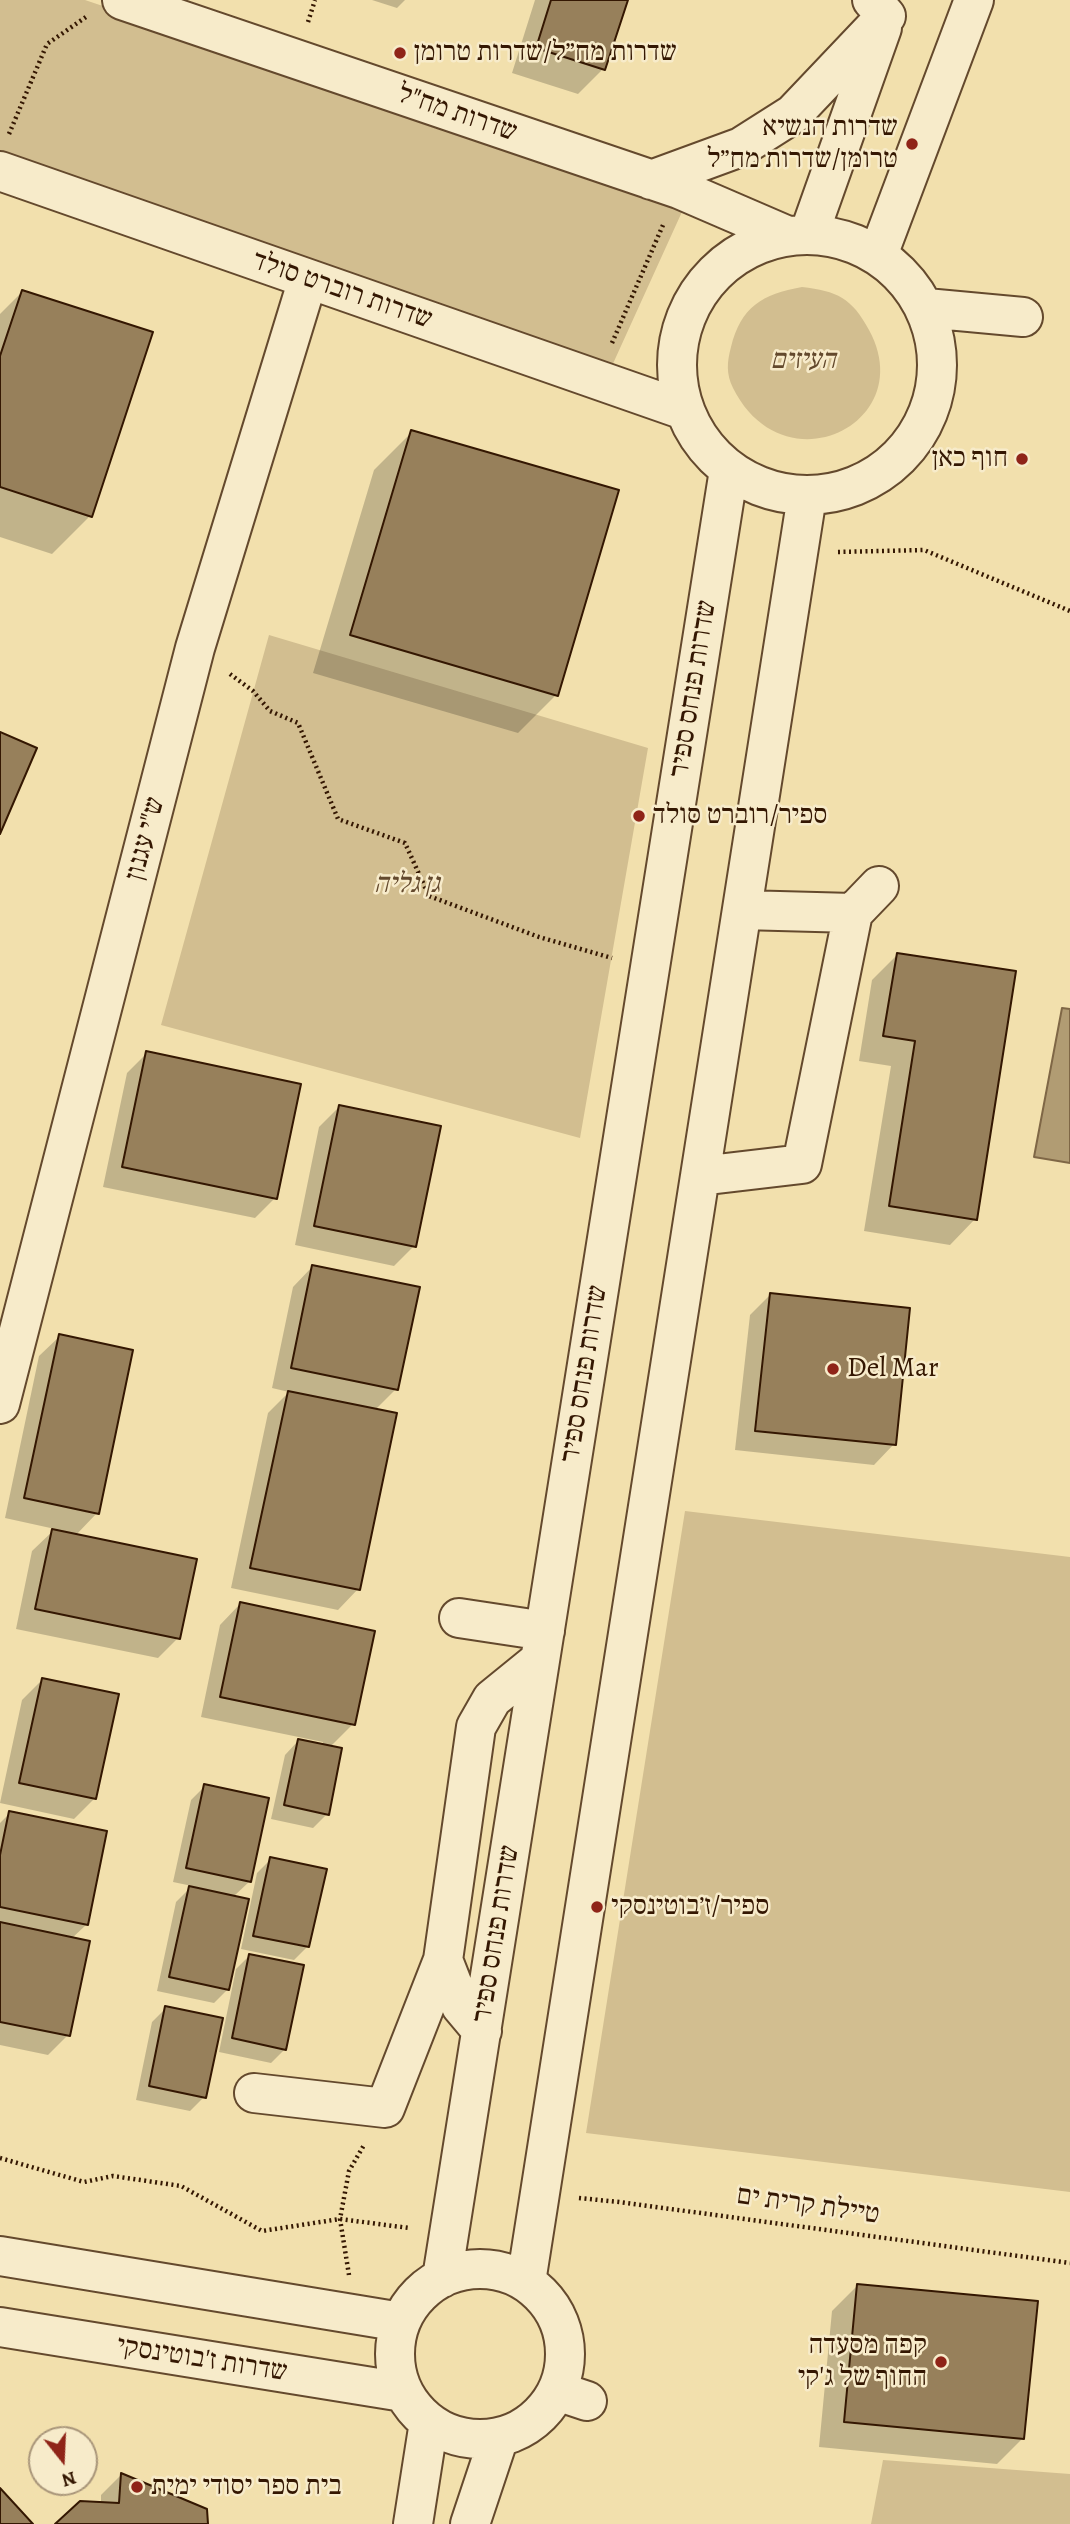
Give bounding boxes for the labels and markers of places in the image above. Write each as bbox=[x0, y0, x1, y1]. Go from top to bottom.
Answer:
place label: שדרות מח״ל/שדרות טרומן bbox=[414, 36, 677, 70]
marker: שדרות מח״ל/שדרות טרומן bbox=[392, 45, 408, 61]
place label: שדרות הנשיא טרומן/שדרות מח״ל bbox=[707, 111, 898, 177]
marker: שדרות הנשיא טרומן/שדרות מח״ל bbox=[904, 136, 920, 152]
place label: חוף כאן bbox=[932, 442, 1008, 476]
marker: חוף כאן bbox=[1014, 451, 1030, 467]
place label: ספיר/רוברט סולד bbox=[653, 799, 827, 833]
marker: ספיר/רוברט סולד bbox=[631, 808, 647, 824]
place label: Del Mar bbox=[847, 1352, 939, 1386]
marker: Del Mar bbox=[825, 1361, 841, 1377]
place label: ספיר/ז׳בוטינסקי bbox=[611, 1890, 769, 1924]
marker: ספיר/ז׳בוטינסקי bbox=[589, 1899, 605, 1915]
place label: קפה מסעדה החוף של ג'קי bbox=[798, 2329, 927, 2395]
marker: קפה מסעדה החוף של ג'קי bbox=[933, 2354, 949, 2370]
place label: בית ספר יסודי ימית bbox=[151, 2470, 342, 2504]
marker: בית ספר יסודי ימית bbox=[129, 2479, 145, 2495]

